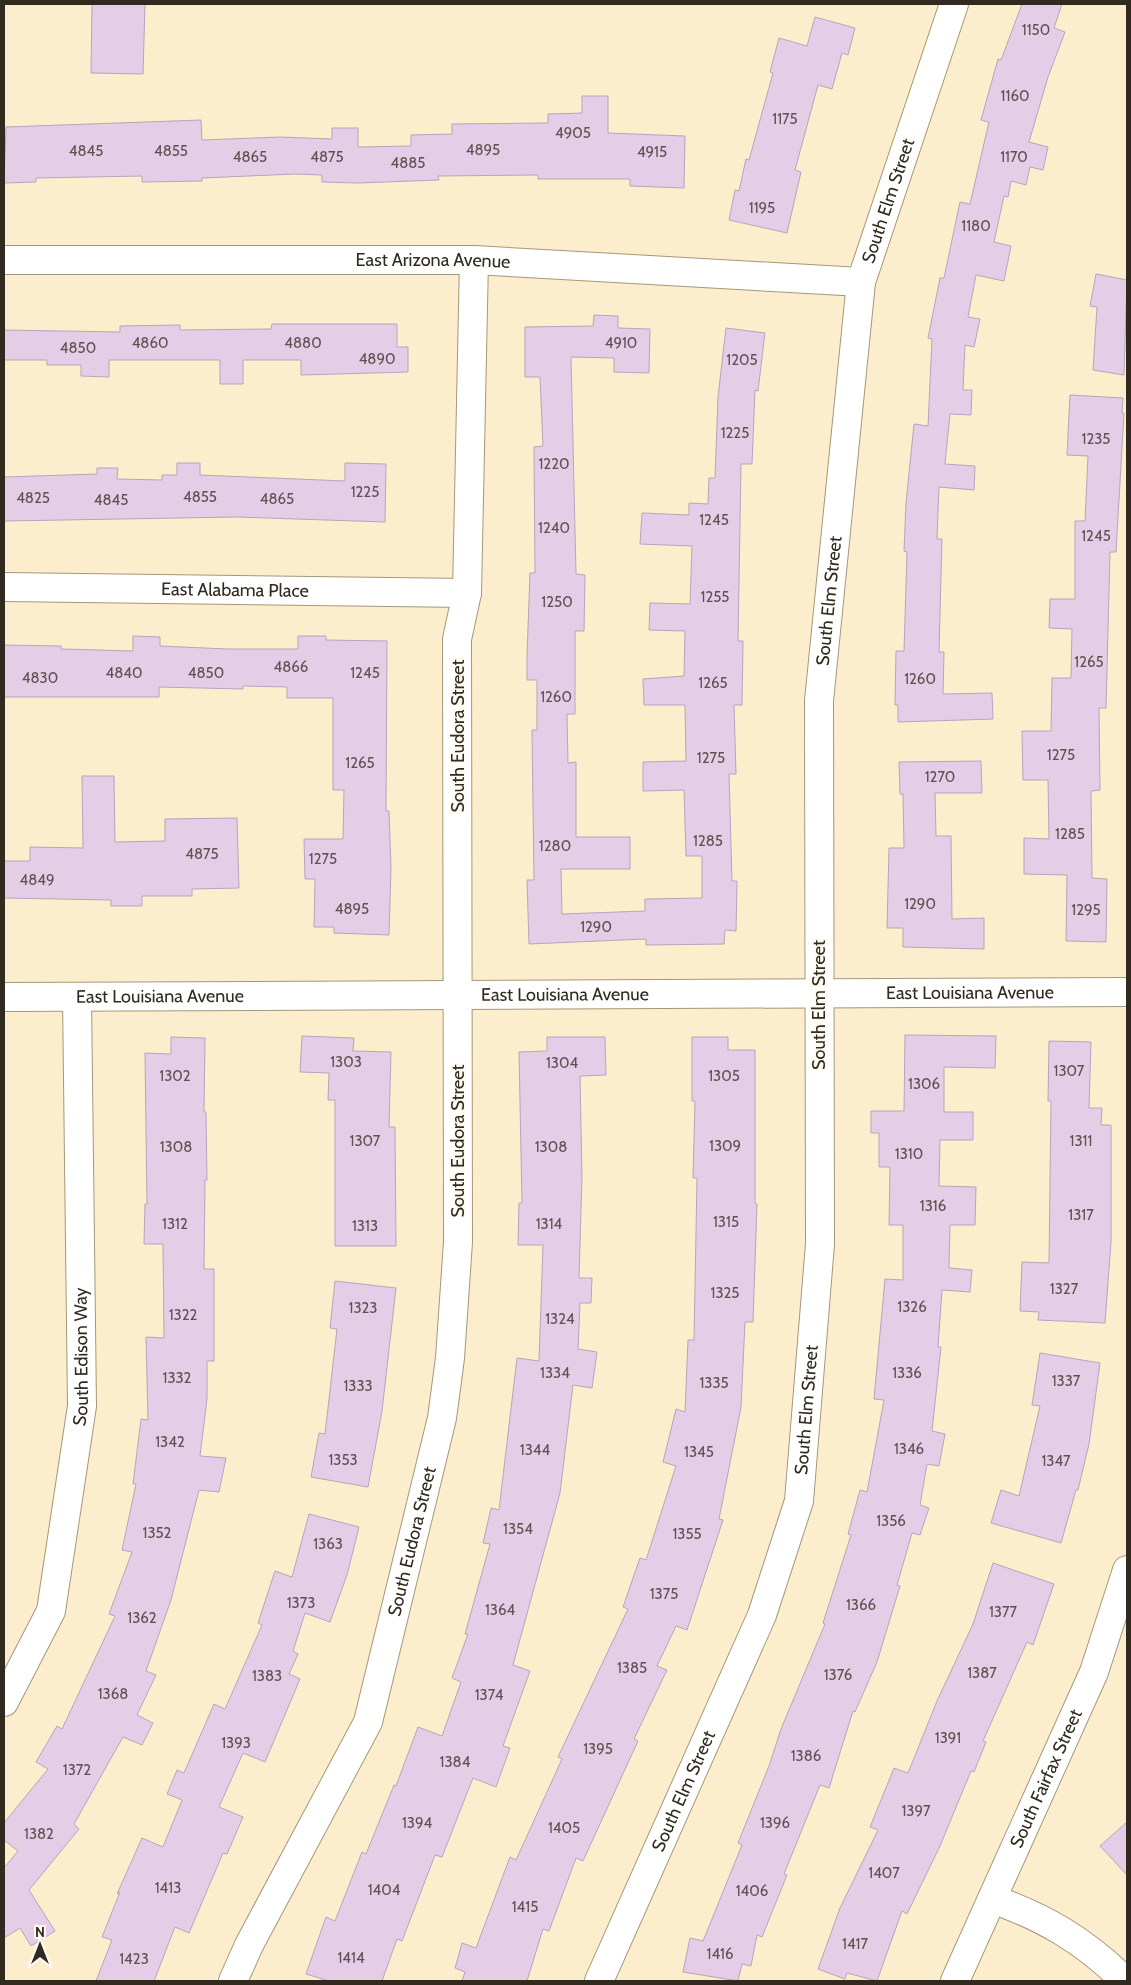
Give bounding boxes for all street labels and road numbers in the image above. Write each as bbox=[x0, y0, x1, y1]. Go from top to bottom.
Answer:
street label: South Elm Street bbox=[857, 136, 919, 266]
street label: East Arizona Avenue bbox=[356, 249, 511, 273]
street label: South Elm Street bbox=[812, 535, 846, 667]
street label: East Alabama Place bbox=[161, 578, 309, 602]
street label: South Eudora Street bbox=[447, 659, 469, 813]
street label: South Elm Street bbox=[808, 940, 830, 1070]
street label: East Louisiana Avenue bbox=[886, 981, 1054, 1004]
street label: East Louisiana Avenue bbox=[481, 983, 649, 1006]
street label: East Louisiana Avenue bbox=[76, 985, 244, 1008]
street label: South Eudora Street bbox=[447, 1064, 469, 1218]
street label: South Edison Way bbox=[68, 1287, 93, 1427]
street label: South Elm Street bbox=[790, 1344, 823, 1476]
street label: South Eudora Street bbox=[383, 1464, 441, 1619]
street label: South Fairfax Street bbox=[1005, 1706, 1087, 1851]
street label: South Elm Street bbox=[647, 1727, 720, 1855]

